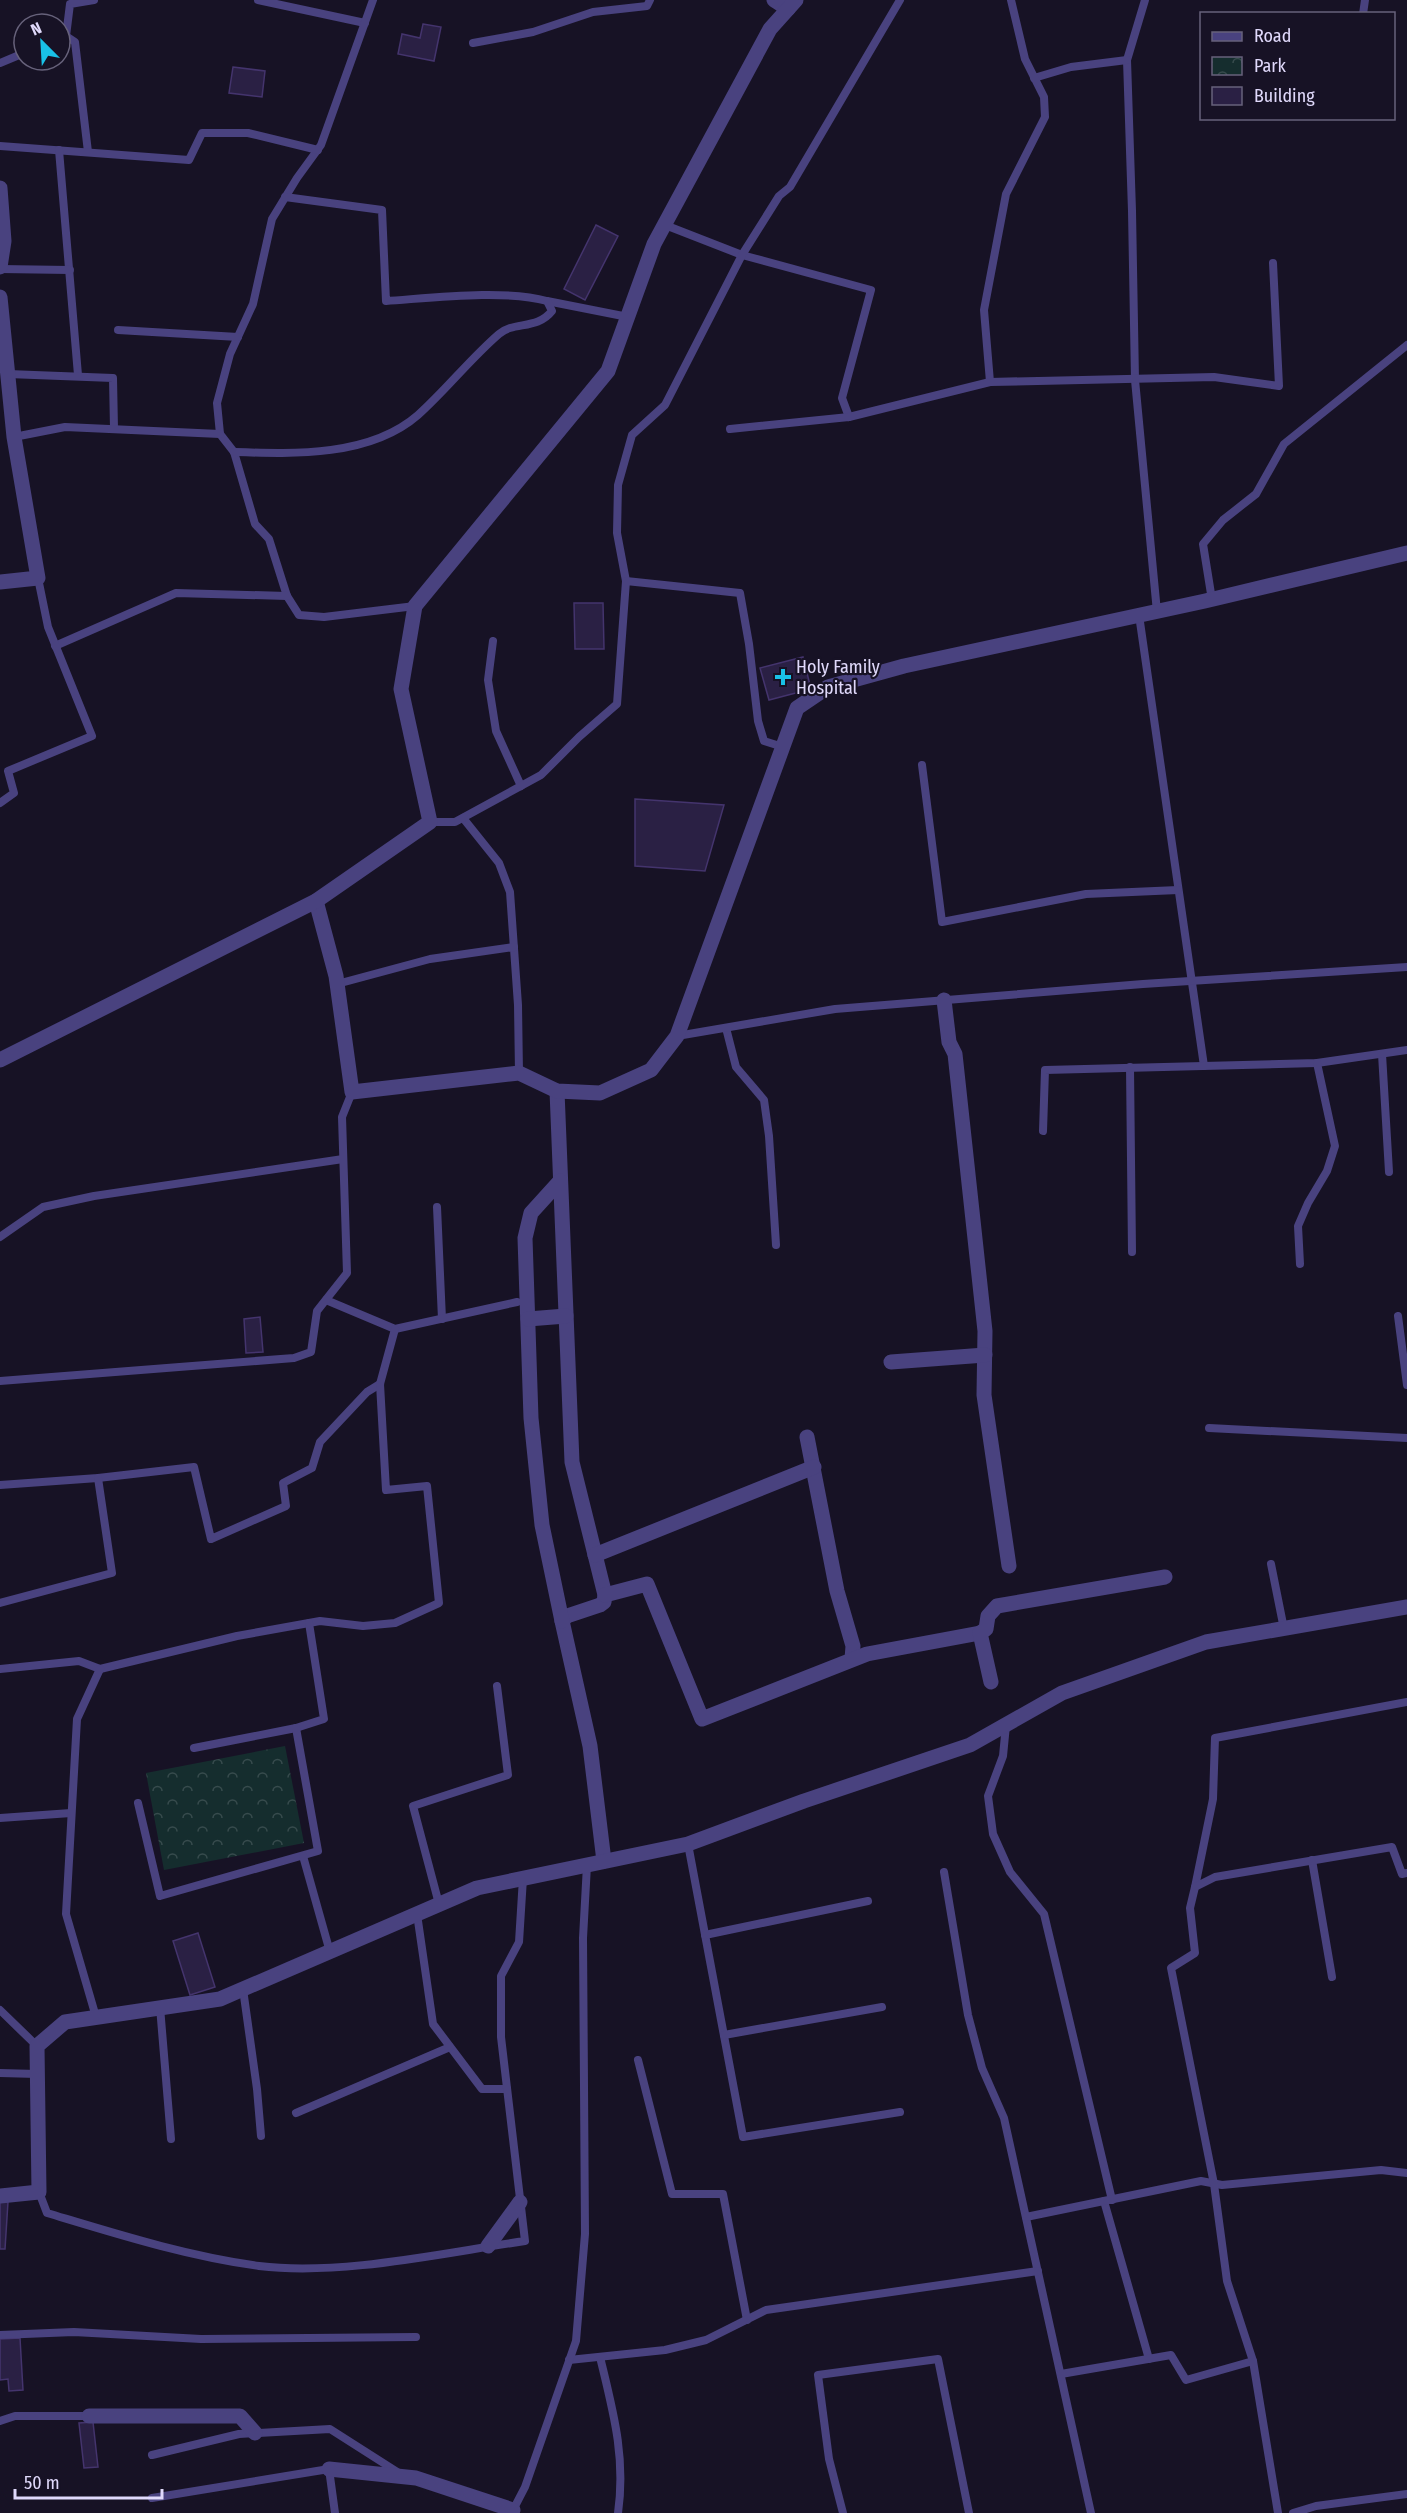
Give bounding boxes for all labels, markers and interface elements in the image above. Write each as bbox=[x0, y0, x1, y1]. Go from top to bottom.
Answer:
north arrow bbox=[12, 12, 72, 72]
legend bbox=[1200, 12, 1395, 120]
text: N bbox=[28, 18, 44, 39]
text: Road bbox=[1254, 25, 1291, 47]
text: Park bbox=[1254, 55, 1287, 77]
text: Building bbox=[1254, 85, 1315, 107]
place label: Holy Family Hospital bbox=[796, 656, 880, 699]
marker: Holy Family Hospital bbox=[774, 668, 792, 686]
scale bar bbox=[15, 2462, 162, 2500]
text: 50 m bbox=[24, 2472, 60, 2494]

